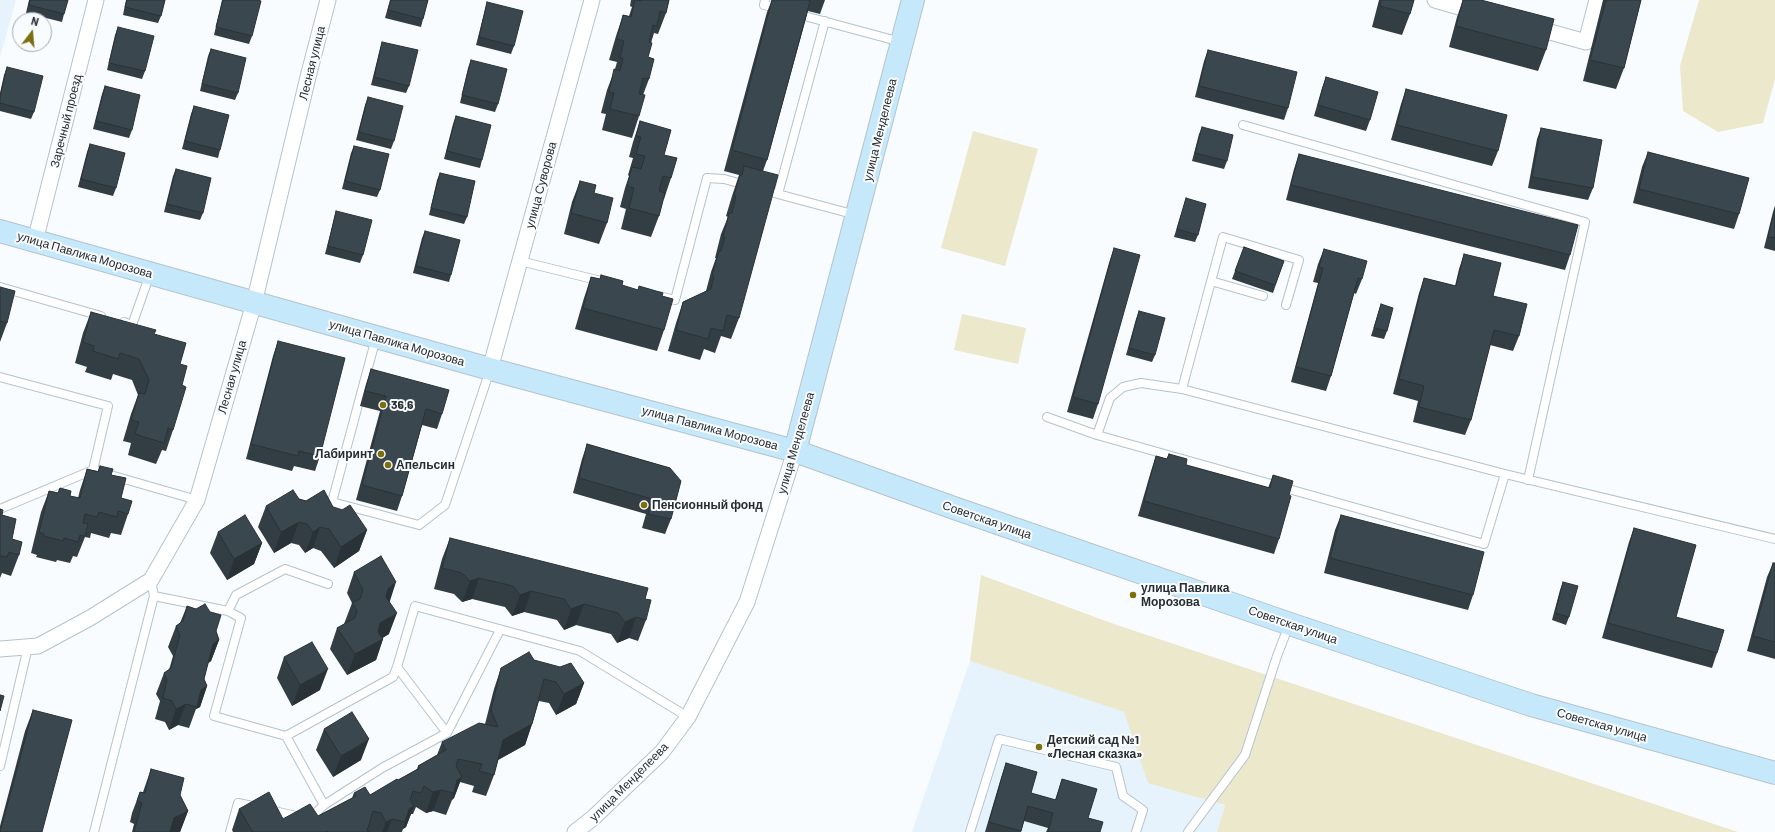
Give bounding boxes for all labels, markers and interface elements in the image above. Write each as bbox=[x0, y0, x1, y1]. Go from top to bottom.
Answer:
north arrow bbox=[12, 12, 52, 52]
text: N bbox=[30, 14, 40, 28]
street label: Лесная улица bbox=[296, 25, 328, 101]
street label: Заречный проезд bbox=[47, 73, 85, 169]
street label: улица Менделеева bbox=[860, 77, 900, 183]
street label: улица Суворова bbox=[522, 140, 560, 230]
street label: улица Павлика Морозова bbox=[16, 229, 154, 281]
street label: улица Павлика Морозова bbox=[328, 317, 466, 369]
street label: Лесная улица bbox=[215, 339, 249, 415]
street label: улица Менделеева bbox=[775, 390, 817, 496]
place label: 36,6 bbox=[391, 398, 414, 412]
marker: 36,6 bbox=[378, 400, 388, 410]
street label: улица Павлика Морозова bbox=[640, 403, 780, 453]
place label: Лабиринт bbox=[315, 447, 373, 461]
marker: Лабиринт bbox=[376, 449, 386, 459]
place label: Апельсин bbox=[396, 458, 455, 472]
marker: Апельсин bbox=[383, 460, 393, 470]
place label: Пенсионный фонд bbox=[652, 498, 763, 512]
street label: Советская улица bbox=[941, 498, 1033, 542]
marker: Пенсионный фонд bbox=[639, 500, 649, 510]
place label: улица Павлика Морозова bbox=[1141, 581, 1229, 609]
marker: улица Павлика Морозова bbox=[1128, 590, 1138, 600]
street label: Советская улица bbox=[1247, 603, 1339, 647]
street label: Советская улица bbox=[1555, 705, 1649, 745]
place label: Детский сад №1 «Лесная сказка» bbox=[1047, 733, 1142, 761]
street label: улица Менделеева bbox=[587, 740, 671, 824]
marker: Детский сад №1 «Лесная сказка» bbox=[1034, 742, 1044, 752]

